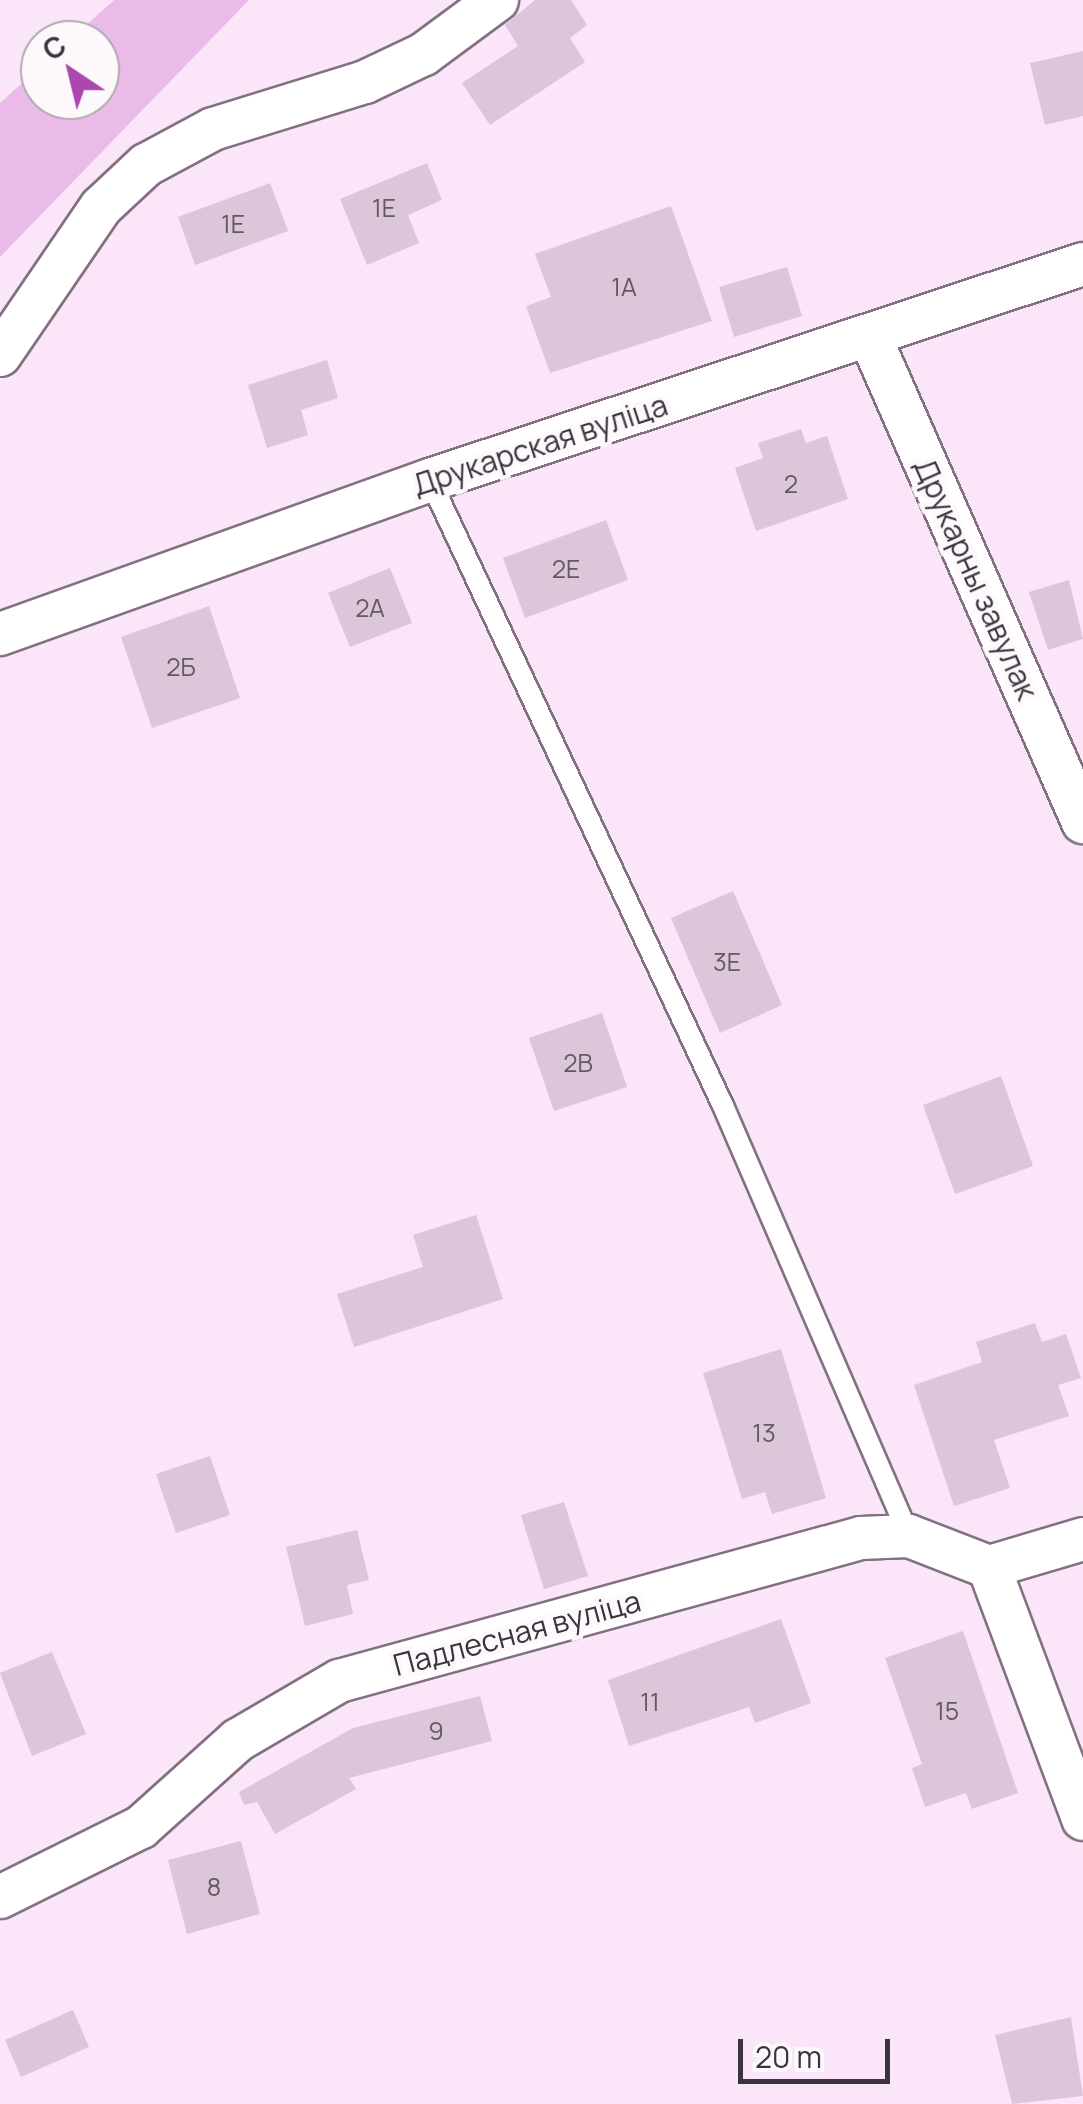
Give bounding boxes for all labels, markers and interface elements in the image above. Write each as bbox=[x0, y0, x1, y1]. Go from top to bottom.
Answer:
north arrow bbox=[20, 20, 120, 120]
text: С bbox=[35, 26, 73, 69]
house number: 1Е bbox=[372, 193, 396, 223]
house number: 1Е bbox=[221, 209, 245, 239]
house number: 1А bbox=[611, 272, 637, 302]
street label: Друкарская вуліца bbox=[408, 387, 672, 503]
street label: Друкарны завулак bbox=[907, 453, 1045, 705]
house number: 2 bbox=[784, 469, 798, 499]
house number: 2Е bbox=[552, 554, 580, 584]
house number: 2А bbox=[355, 593, 385, 623]
house number: 2Б bbox=[166, 652, 196, 682]
house number: 3Е bbox=[713, 947, 741, 977]
house number: 2В bbox=[563, 1048, 593, 1078]
house number: 13 bbox=[752, 1418, 776, 1448]
street label: Падлесная вуліца bbox=[389, 1583, 645, 1683]
house number: 11 bbox=[640, 1687, 660, 1717]
house number: 15 bbox=[935, 1696, 959, 1726]
house number: 9 bbox=[428, 1716, 444, 1746]
house number: 8 bbox=[207, 1872, 221, 1902]
scale bar bbox=[743, 2019, 896, 2081]
text: 20 m bbox=[755, 2036, 822, 2077]

